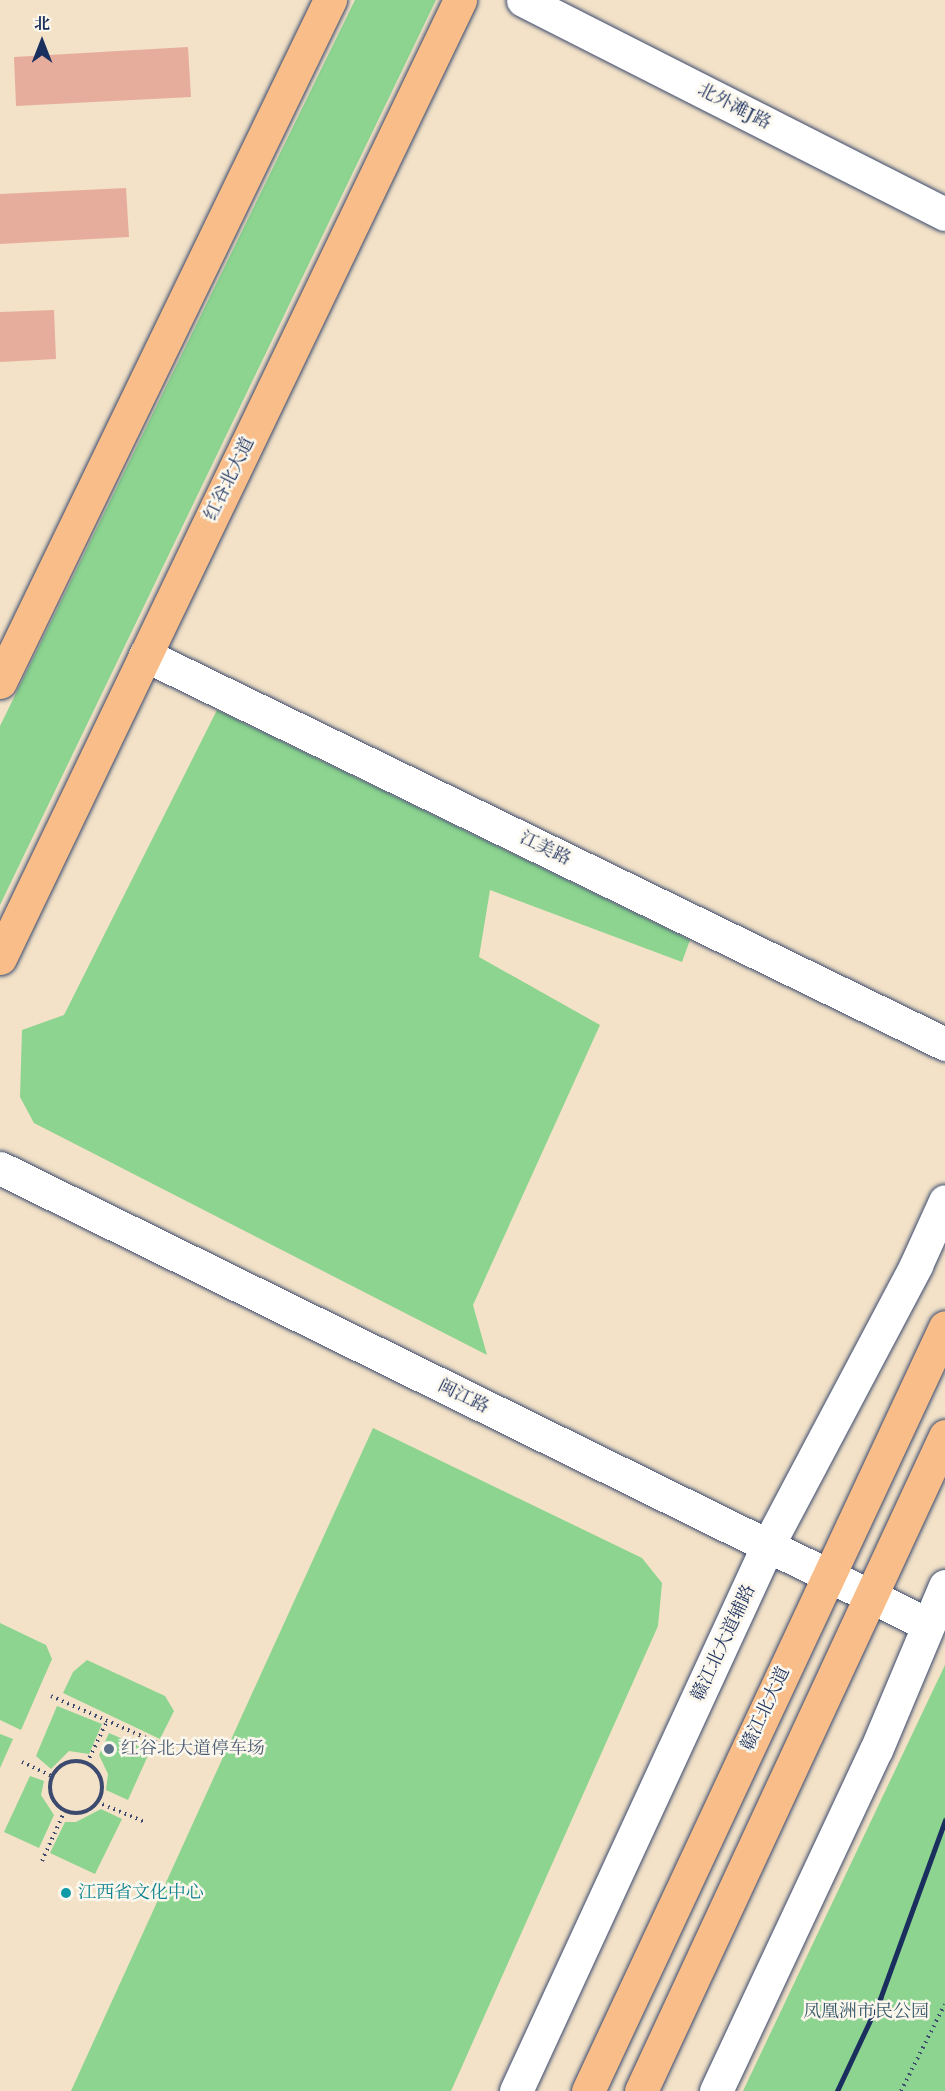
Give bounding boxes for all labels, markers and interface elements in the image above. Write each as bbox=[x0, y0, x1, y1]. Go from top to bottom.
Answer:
north arrow bbox=[12, 12, 72, 72]
text: 北 bbox=[34, 14, 50, 34]
street label: 北外滩J路 bbox=[694, 79, 774, 135]
street label: 红谷北大道 bbox=[201, 434, 259, 524]
street label: 江美路 bbox=[516, 827, 574, 871]
street label: 闽江路 bbox=[434, 1375, 492, 1419]
street label: 赣江北大道辅路 bbox=[688, 1581, 760, 1705]
street label: 赣江北大道 bbox=[737, 1664, 795, 1754]
place label: 红谷北大道停车场 bbox=[121, 1738, 265, 1760]
marker: 红谷北大道停车场 bbox=[102, 1742, 116, 1756]
place label: 江西省文化中心 bbox=[78, 1882, 204, 1904]
marker: 江西省文化中心 bbox=[59, 1886, 73, 1900]
park label: 凤凰洲市民公园 bbox=[803, 2001, 929, 2023]

